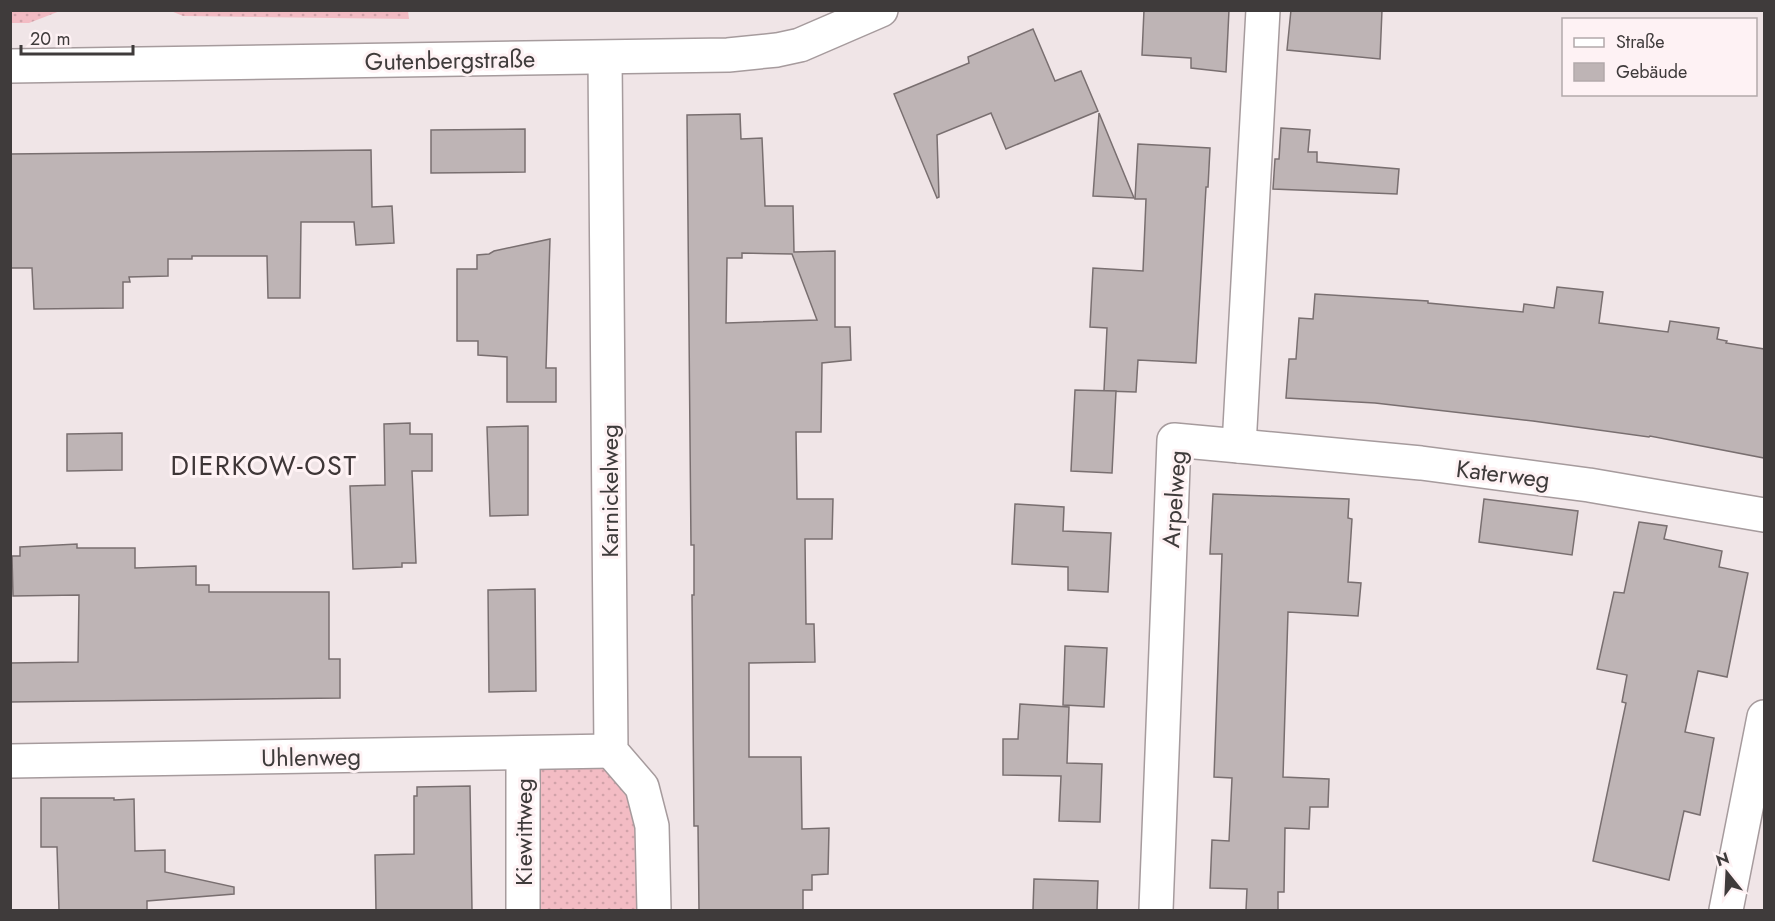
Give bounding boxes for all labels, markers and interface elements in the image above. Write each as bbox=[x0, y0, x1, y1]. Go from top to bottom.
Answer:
scale bar bbox=[21, 18, 134, 56]
legend bbox=[1562, 18, 1757, 96]
text: 20 m bbox=[30, 26, 70, 52]
text: Straße bbox=[1616, 29, 1664, 55]
street label: Gutenbergstraße bbox=[364, 41, 536, 79]
text: Gebäude bbox=[1616, 59, 1687, 85]
street label: Karnickelweg bbox=[592, 424, 627, 558]
district label: DIERKOW-OST bbox=[171, 446, 357, 485]
street label: Arpelweg bbox=[1153, 449, 1195, 549]
street label: Katerweg bbox=[1454, 451, 1552, 497]
street label: Uhlenweg bbox=[261, 739, 361, 775]
street label: Kiewittweg bbox=[506, 778, 541, 886]
north arrow bbox=[1697, 843, 1757, 903]
text: N bbox=[1713, 846, 1732, 872]

